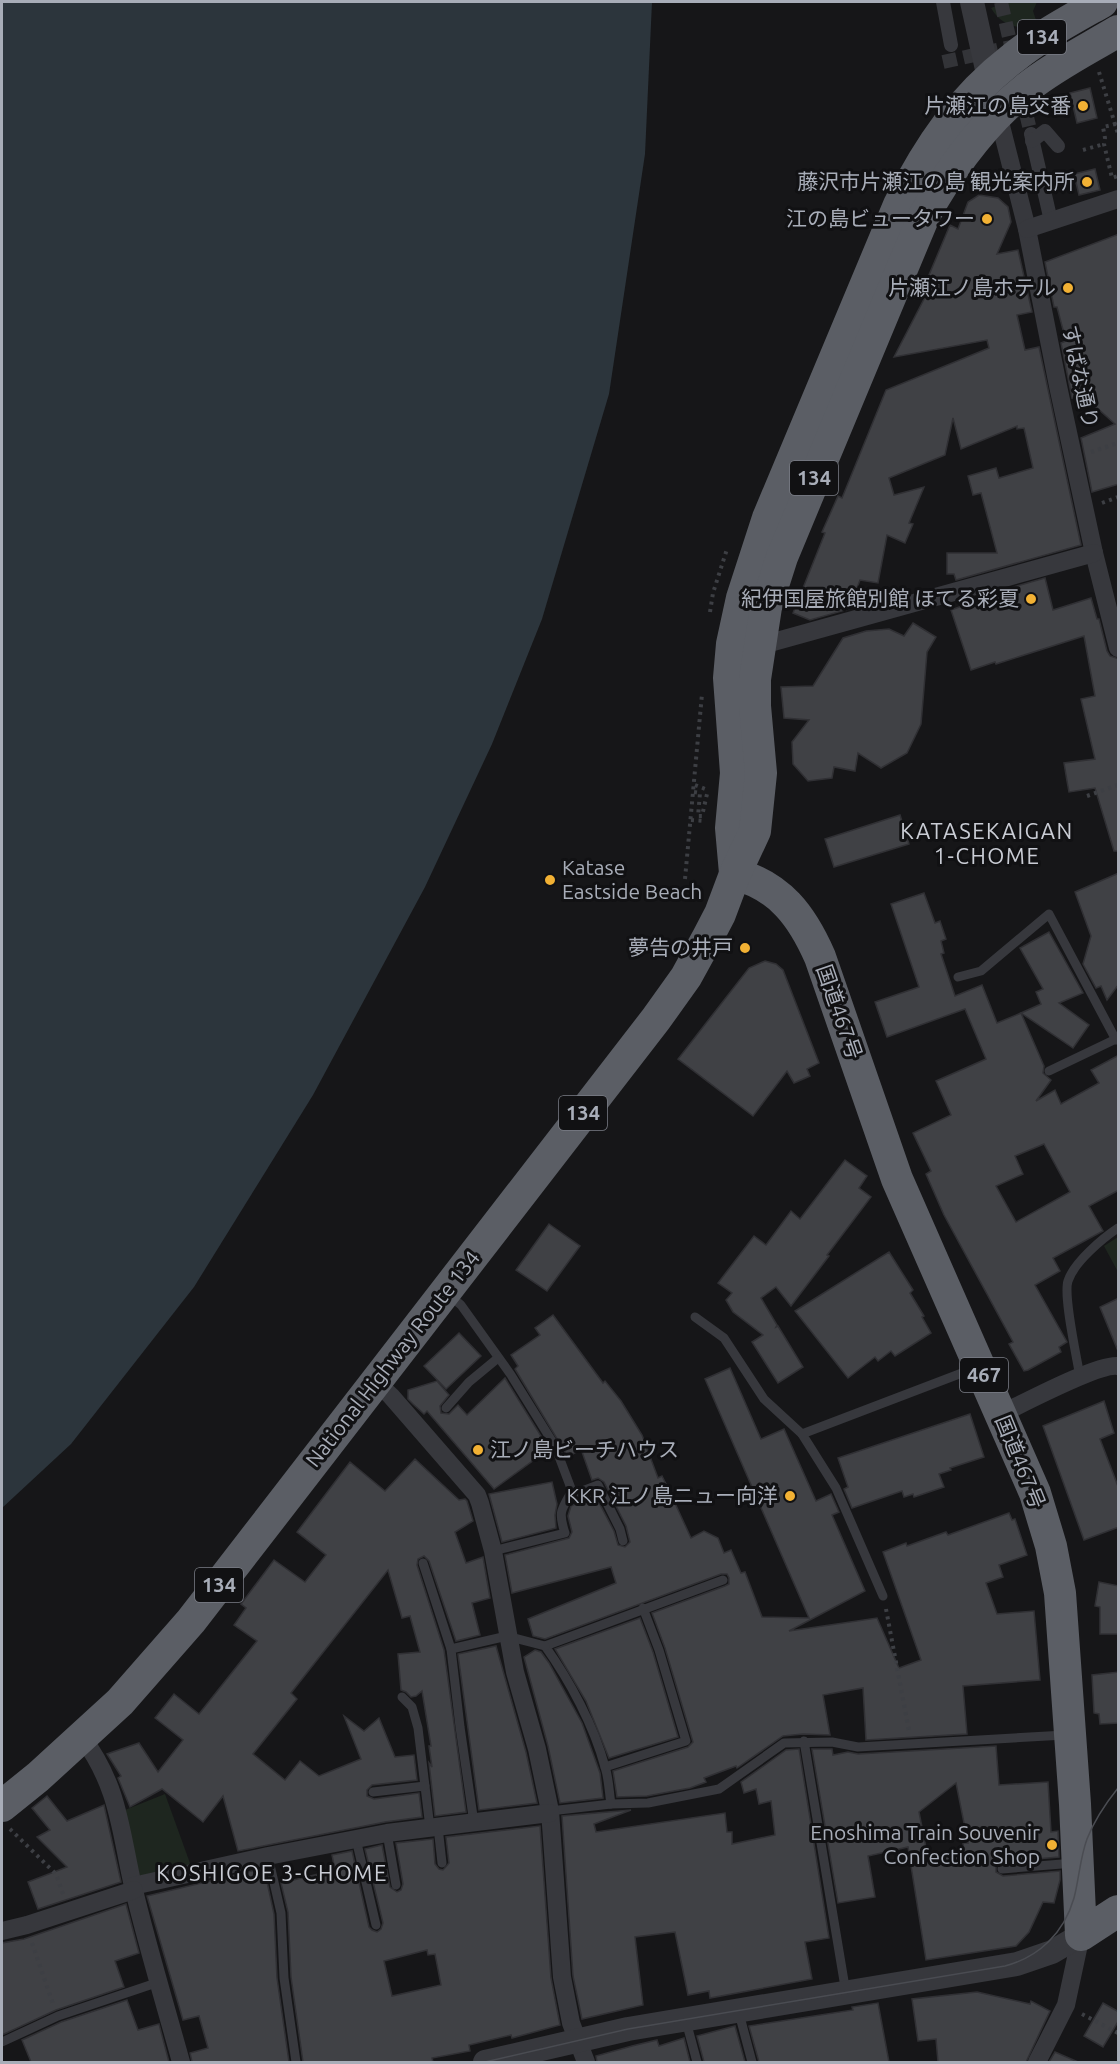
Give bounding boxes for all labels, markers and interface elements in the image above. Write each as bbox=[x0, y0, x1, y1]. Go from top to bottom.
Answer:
road number: 134 bbox=[1018, 20, 1066, 54]
place label: 片瀬江の島交番 bbox=[924, 93, 1071, 117]
marker: 片瀬江の島交番 bbox=[1076, 99, 1090, 113]
place label: 藤沢市片瀬江の島 観光案内所 bbox=[797, 169, 1075, 193]
marker: 藤沢市片瀬江の島 観光案内所 bbox=[1080, 175, 1094, 189]
place label: 江の島ビュータワー bbox=[786, 206, 975, 230]
marker: 江の島ビュータワー bbox=[980, 212, 994, 226]
place label: 片瀬江ノ島ホテル bbox=[888, 275, 1056, 299]
marker: 片瀬江ノ島ホテル bbox=[1061, 281, 1075, 295]
street label: すばな通り bbox=[1058, 323, 1104, 431]
road number: 134 bbox=[790, 461, 838, 495]
place label: 紀伊国屋旅館別館 ほてる彩夏 bbox=[741, 586, 1019, 610]
marker: 紀伊国屋旅館別館 ほてる彩夏 bbox=[1024, 592, 1038, 606]
district label: KATASEKAIGAN 1-CHOME bbox=[900, 818, 1074, 868]
place label: Katase Eastside Beach bbox=[562, 855, 702, 903]
marker: Katase Eastside Beach bbox=[543, 873, 557, 887]
place label: 夢告の井戸 bbox=[628, 935, 733, 959]
marker: 夢告の井戸 bbox=[738, 941, 752, 955]
street label: 国道467号 bbox=[813, 961, 867, 1062]
road number: 134 bbox=[559, 1096, 607, 1130]
street label: National Highway Route 134 bbox=[300, 1246, 484, 1471]
road number: 467 bbox=[960, 1358, 1008, 1392]
street label: 国道467号 bbox=[991, 1411, 1051, 1512]
place label: 江ノ島ビーチハウス bbox=[490, 1437, 679, 1461]
marker: 江ノ島ビーチハウス bbox=[471, 1443, 485, 1457]
place label: KKR 江ノ島ニュー向洋 bbox=[567, 1483, 778, 1507]
marker: KKR 江ノ島ニュー向洋 bbox=[783, 1489, 797, 1503]
road number: 134 bbox=[195, 1568, 243, 1602]
place label: Enoshima Train Souvenir Confection Shop bbox=[810, 1820, 1040, 1868]
marker: Enoshima Train Souvenir Confection Shop bbox=[1045, 1838, 1059, 1852]
district label: KOSHIGOE 3-CHOME bbox=[156, 1860, 388, 1885]

